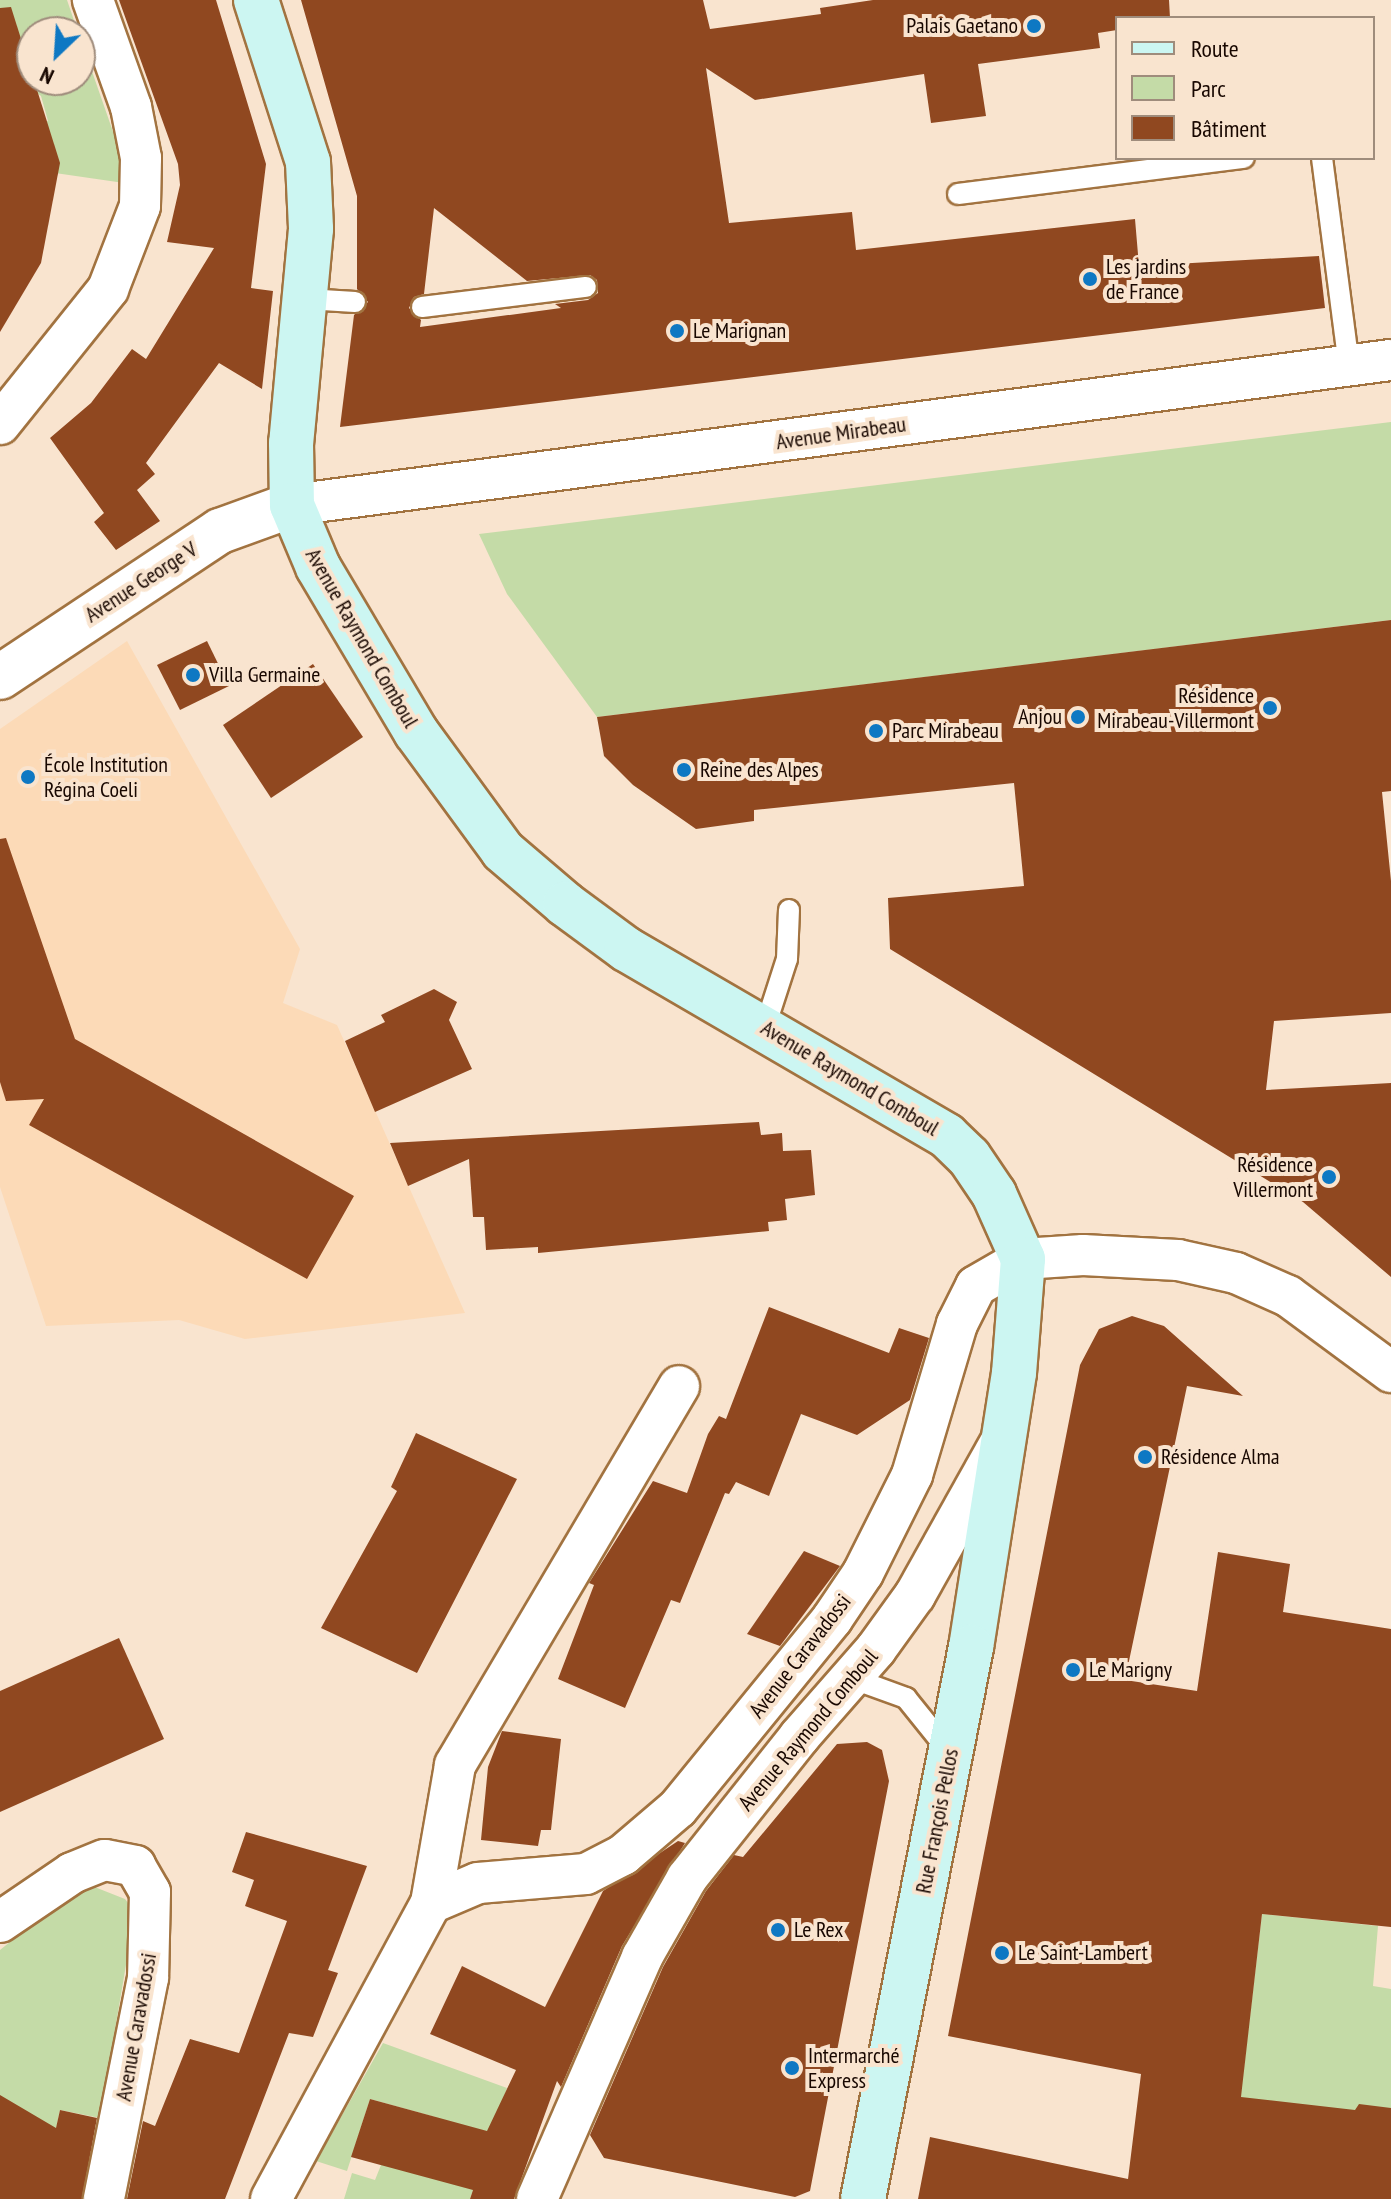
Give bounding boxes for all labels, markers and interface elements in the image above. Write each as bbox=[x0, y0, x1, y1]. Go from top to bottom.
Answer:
place label: Palais Gaetano bbox=[906, 13, 1018, 39]
north arrow bbox=[16, 16, 96, 96]
legend bbox=[1115, 16, 1375, 160]
marker: Palais Gaetano bbox=[1025, 17, 1043, 35]
text: Route bbox=[1191, 33, 1239, 64]
text: N bbox=[35, 61, 58, 91]
text: Parc bbox=[1191, 73, 1226, 104]
text: Bâtiment bbox=[1191, 113, 1266, 144]
place label: Les jardins de France bbox=[1106, 253, 1186, 304]
marker: Les jardins de France bbox=[1081, 270, 1099, 288]
place label: Le Marignan bbox=[693, 318, 786, 344]
marker: Le Marignan bbox=[668, 322, 686, 340]
street label: Avenue Mirabeau bbox=[774, 411, 908, 455]
street label: Avenue George V bbox=[80, 536, 202, 628]
street label: Avenue Raymond Comboul bbox=[300, 544, 424, 732]
place label: Villa Germaine bbox=[209, 662, 320, 688]
marker: Villa Germaine bbox=[184, 666, 202, 684]
place label: Résidence Mirabeau-Villermont bbox=[1097, 682, 1254, 734]
marker: Résidence Mirabeau-Villermont bbox=[1261, 699, 1279, 717]
place label: Anjou bbox=[1018, 704, 1062, 730]
marker: Anjou bbox=[1069, 708, 1087, 726]
place label: Parc Mirabeau bbox=[892, 718, 999, 744]
marker: Parc Mirabeau bbox=[867, 722, 885, 740]
place label: École Institution Régina Coeli bbox=[44, 751, 168, 802]
place label: Reine des Alpes bbox=[700, 757, 819, 783]
marker: Reine des Alpes bbox=[675, 761, 693, 779]
marker: École Institution Régina Coeli bbox=[19, 768, 37, 786]
street label: Avenue Raymond Comboul bbox=[756, 1015, 944, 1141]
place label: Résidence Villermont bbox=[1233, 1151, 1313, 1202]
marker: Résidence Villermont bbox=[1320, 1168, 1338, 1186]
place label: Résidence Alma bbox=[1161, 1444, 1280, 1470]
marker: Résidence Alma bbox=[1136, 1448, 1154, 1466]
street label: Avenue Caravadossi bbox=[744, 1589, 856, 1723]
street label: Avenue Raymond Comboul bbox=[733, 1644, 883, 1816]
place label: Le Marigny bbox=[1089, 1657, 1172, 1683]
marker: Le Marigny bbox=[1064, 1661, 1082, 1679]
street label: Rue François Pellos bbox=[910, 1746, 964, 1896]
place label: Le Rex bbox=[794, 1917, 843, 1943]
marker: Le Rex bbox=[769, 1921, 787, 1939]
place label: Le Saint-Lambert bbox=[1018, 1940, 1148, 1966]
marker: Le Saint-Lambert bbox=[993, 1944, 1011, 1962]
street label: Avenue Caravadossi bbox=[110, 1951, 162, 2103]
place label: Intermarché Express bbox=[808, 2042, 900, 2094]
marker: Intermarché Express bbox=[783, 2059, 801, 2077]

